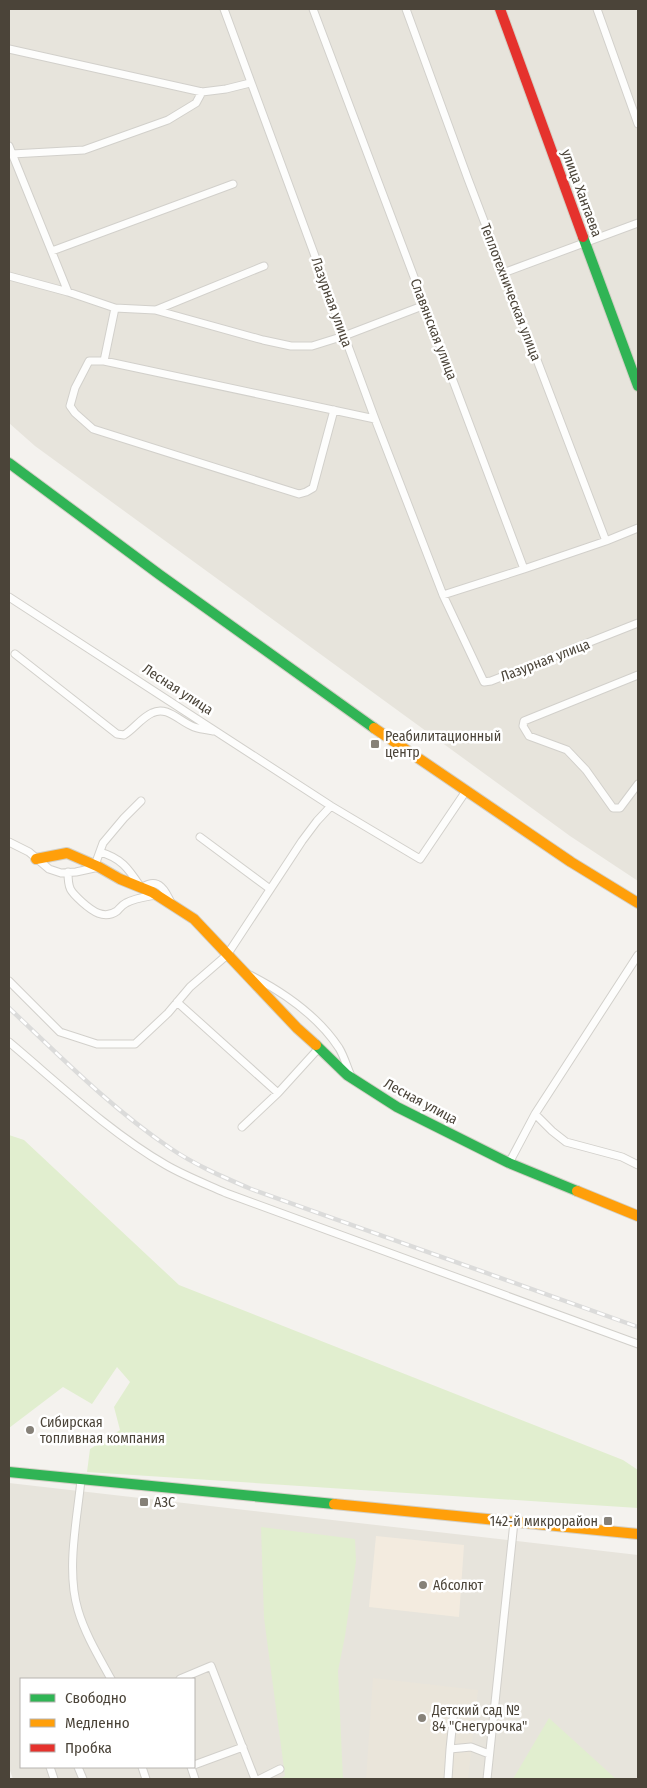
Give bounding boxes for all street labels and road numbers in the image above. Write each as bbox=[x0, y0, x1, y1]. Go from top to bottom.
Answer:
street label: улица Хантаева bbox=[558, 147, 605, 240]
street label: Теплотехническая улица bbox=[476, 221, 545, 363]
street label: Лазурная улица bbox=[307, 255, 356, 350]
street label: Славянская улица bbox=[406, 276, 461, 382]
street label: Лазурная улица bbox=[498, 636, 592, 685]
street label: Лесная улица bbox=[139, 660, 216, 719]
street label: Лесная улица bbox=[381, 1075, 461, 1128]

